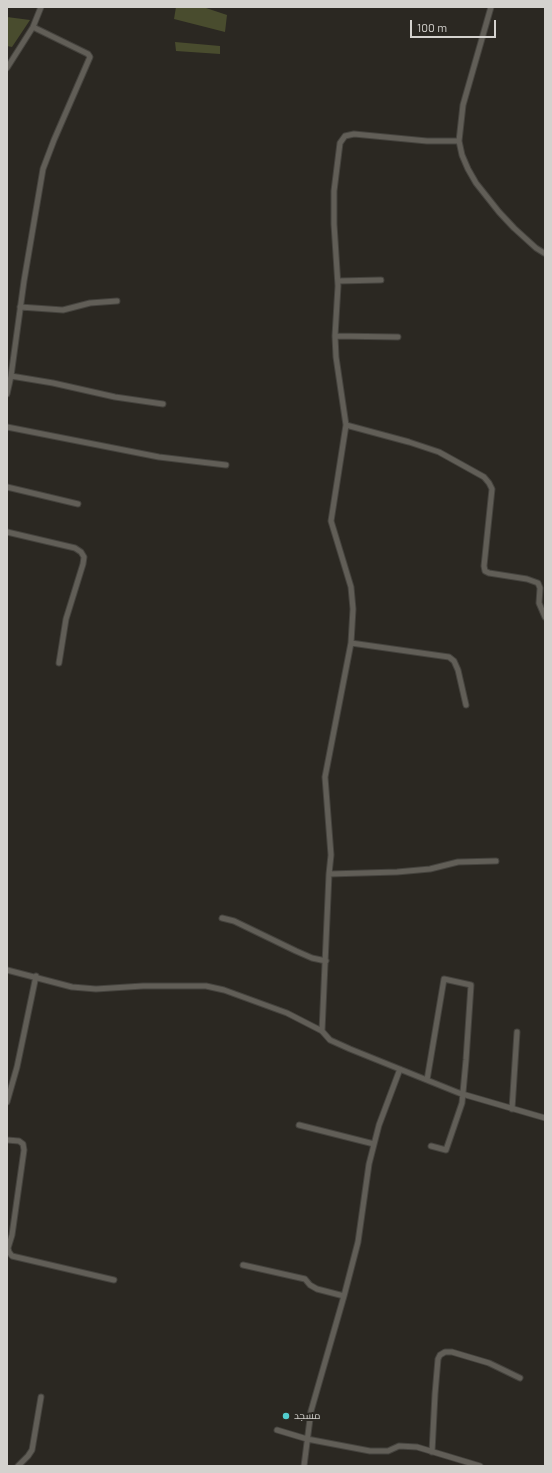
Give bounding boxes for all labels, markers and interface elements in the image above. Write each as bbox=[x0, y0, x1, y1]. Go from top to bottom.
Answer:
scale bar bbox=[412, 12, 498, 38]
text: 100 m bbox=[417, 20, 447, 34]
place label: مسجد bbox=[294, 1410, 320, 1422]
marker: مسجد bbox=[281, 1411, 291, 1421]

